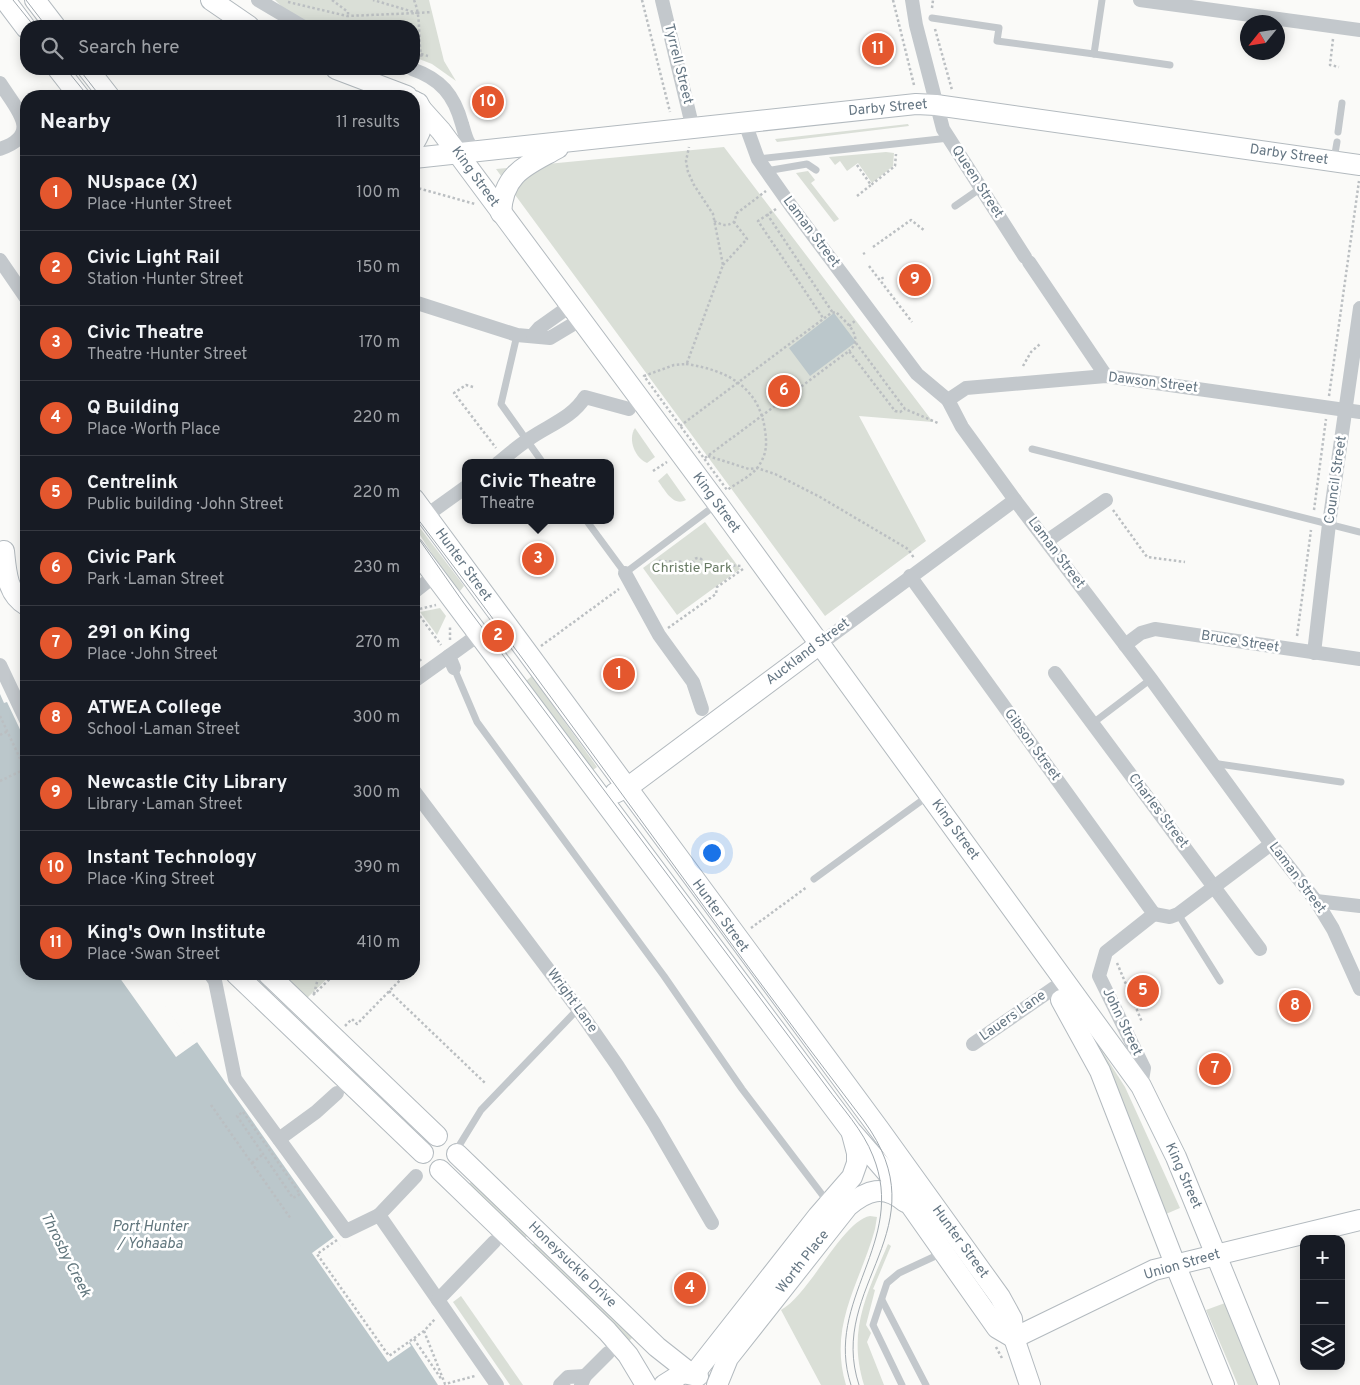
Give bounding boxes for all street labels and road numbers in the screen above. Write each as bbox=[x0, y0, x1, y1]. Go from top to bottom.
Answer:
street label: Tyrrell Street bbox=[660, 22, 696, 106]
street label: Darby Street bbox=[848, 96, 928, 120]
street label: Darby Street bbox=[1249, 141, 1329, 169]
street label: Queen Street bbox=[947, 142, 1007, 222]
street label: King Street bbox=[447, 143, 503, 211]
street label: Laman Street bbox=[779, 193, 843, 271]
street label: Dawson Street bbox=[1107, 369, 1199, 397]
street label: Council Street bbox=[1321, 435, 1351, 525]
street label: King Street bbox=[688, 469, 744, 537]
street label: Laman Street bbox=[1024, 514, 1088, 592]
street label: Hunter Street bbox=[431, 525, 495, 605]
street label: Auckland Street bbox=[763, 615, 853, 689]
street label: Bruce Street bbox=[1200, 627, 1280, 657]
street label: Gibson Street bbox=[1000, 706, 1064, 784]
street label: Charles Street bbox=[1124, 770, 1192, 852]
street label: King Street bbox=[927, 796, 983, 864]
street label: Laman Street bbox=[1265, 839, 1329, 917]
street label: Hunter Street bbox=[688, 876, 752, 956]
street label: Wright Lane bbox=[543, 966, 601, 1036]
street label: John Street bbox=[1098, 985, 1146, 1059]
street label: Lauers Lane bbox=[977, 987, 1049, 1045]
street label: King Street bbox=[1161, 1140, 1205, 1212]
street label: Hunter Street bbox=[928, 1202, 992, 1282]
street label: Honeysuckle Drive bbox=[524, 1218, 620, 1312]
street label: Worth Place bbox=[773, 1227, 833, 1297]
street label: Union Street bbox=[1142, 1246, 1222, 1284]

